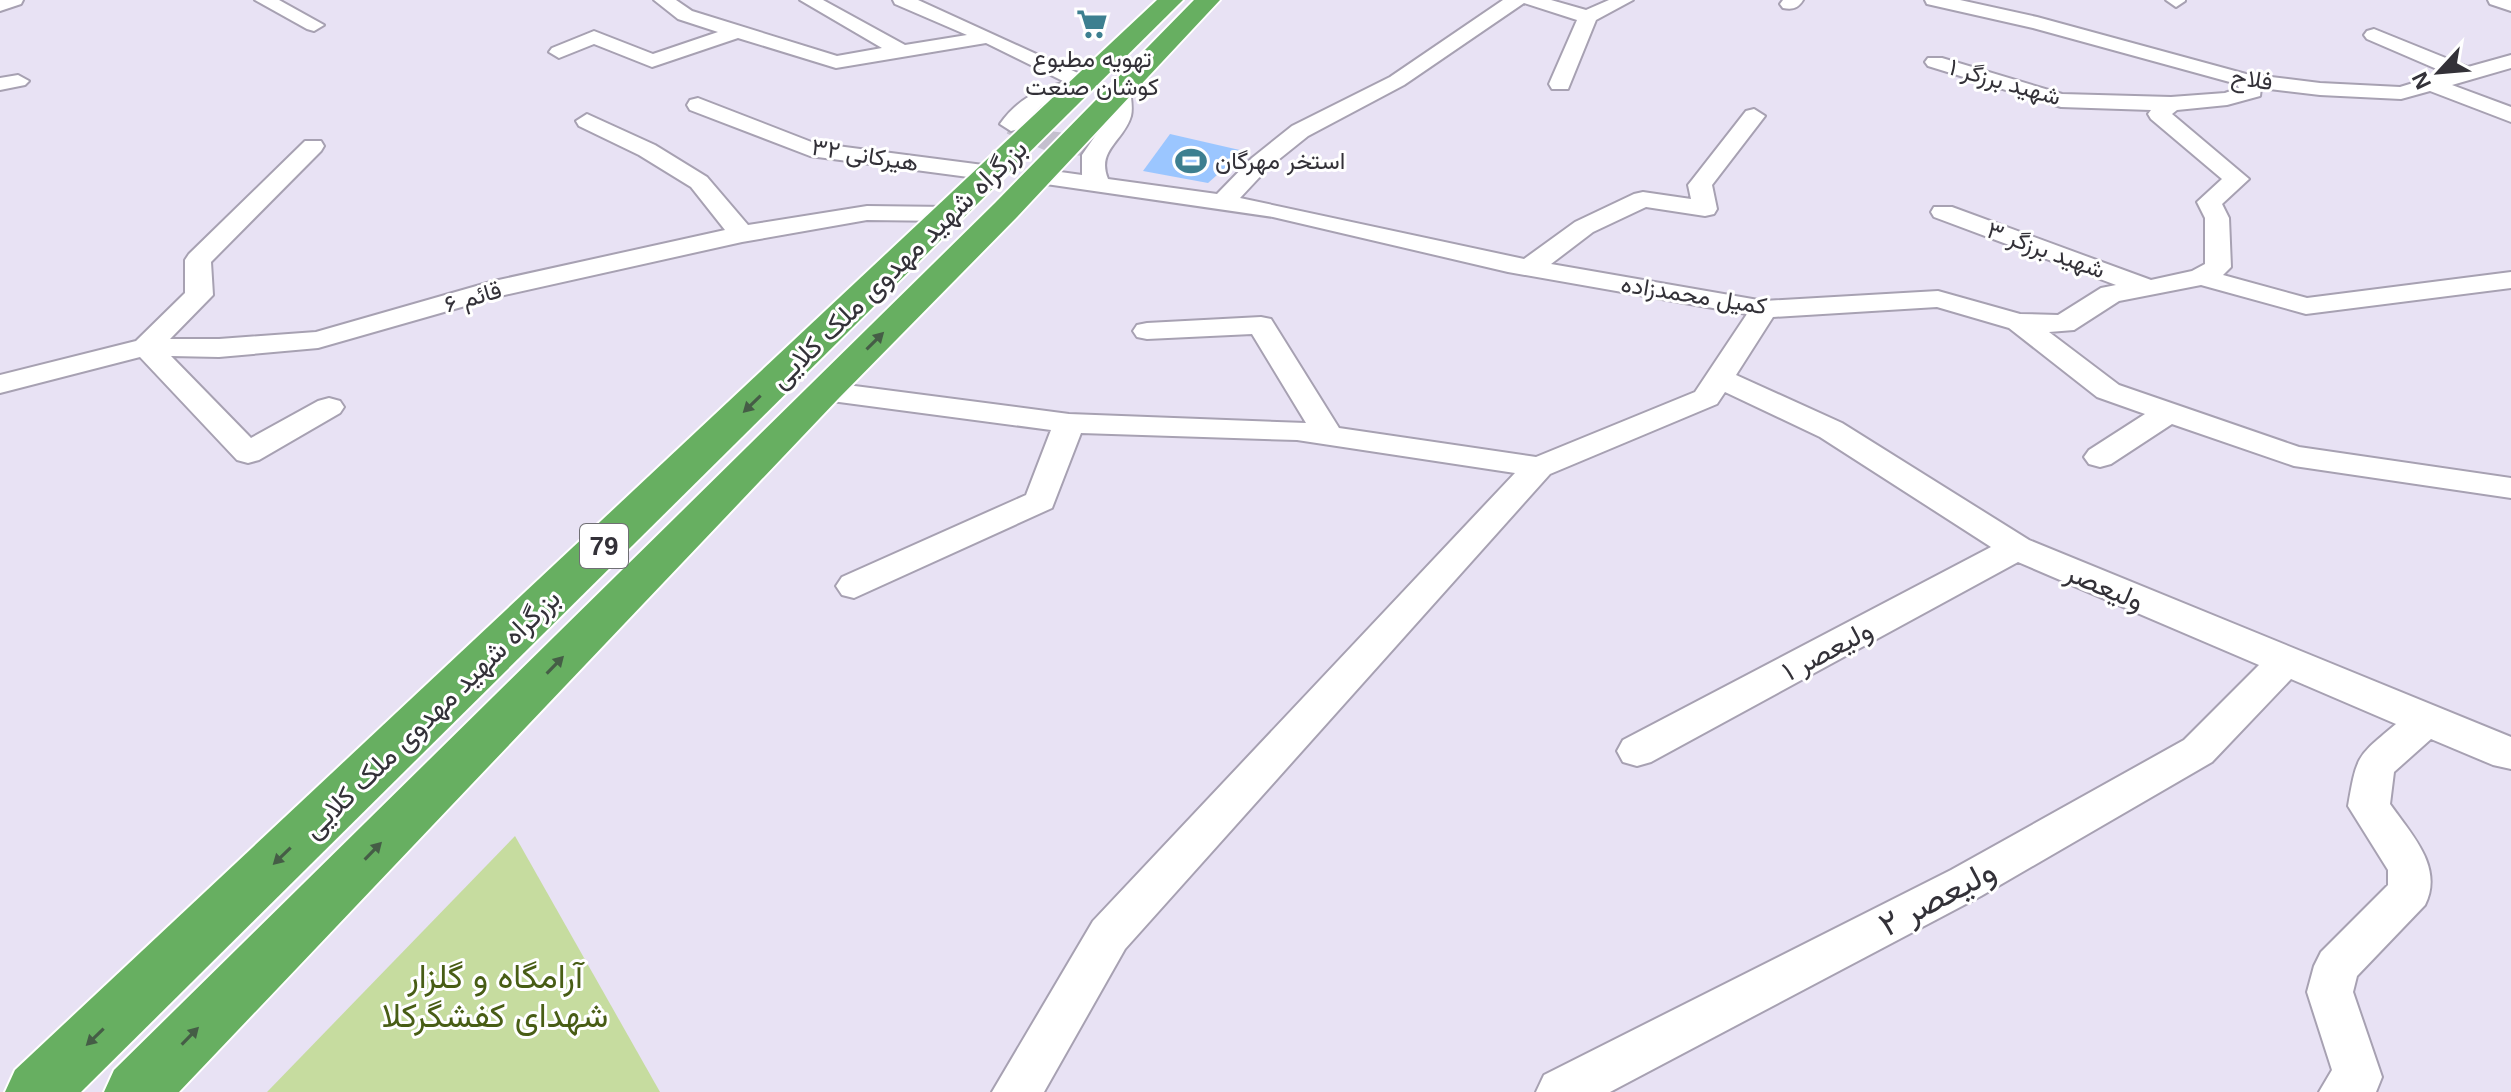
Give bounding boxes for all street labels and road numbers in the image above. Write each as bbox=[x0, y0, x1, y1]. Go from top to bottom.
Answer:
street label: شهید برزگر ۱ bbox=[1946, 53, 2064, 112]
street label: فلاح bbox=[2229, 62, 2275, 98]
street label: بزرگراه شهید مهدوی ملک کلایی bbox=[764, 132, 1035, 396]
street label: هیرکانی ۳۲ bbox=[809, 133, 920, 178]
street label: شهید برزگر ۳ bbox=[1983, 216, 2109, 285]
street label: کمیل محمدزاده bbox=[1619, 270, 1769, 321]
street label: قائم ۶ bbox=[441, 276, 505, 320]
road number: 79 bbox=[580, 524, 628, 568]
street label: ولیعصر bbox=[2059, 556, 2148, 619]
street label: بزرگراه شهید مهدوی ملک کلایی bbox=[297, 582, 568, 846]
street label: ولیعصر ۱ bbox=[1777, 614, 1878, 689]
street label: ولیعصر ۲ bbox=[1872, 851, 2003, 945]

